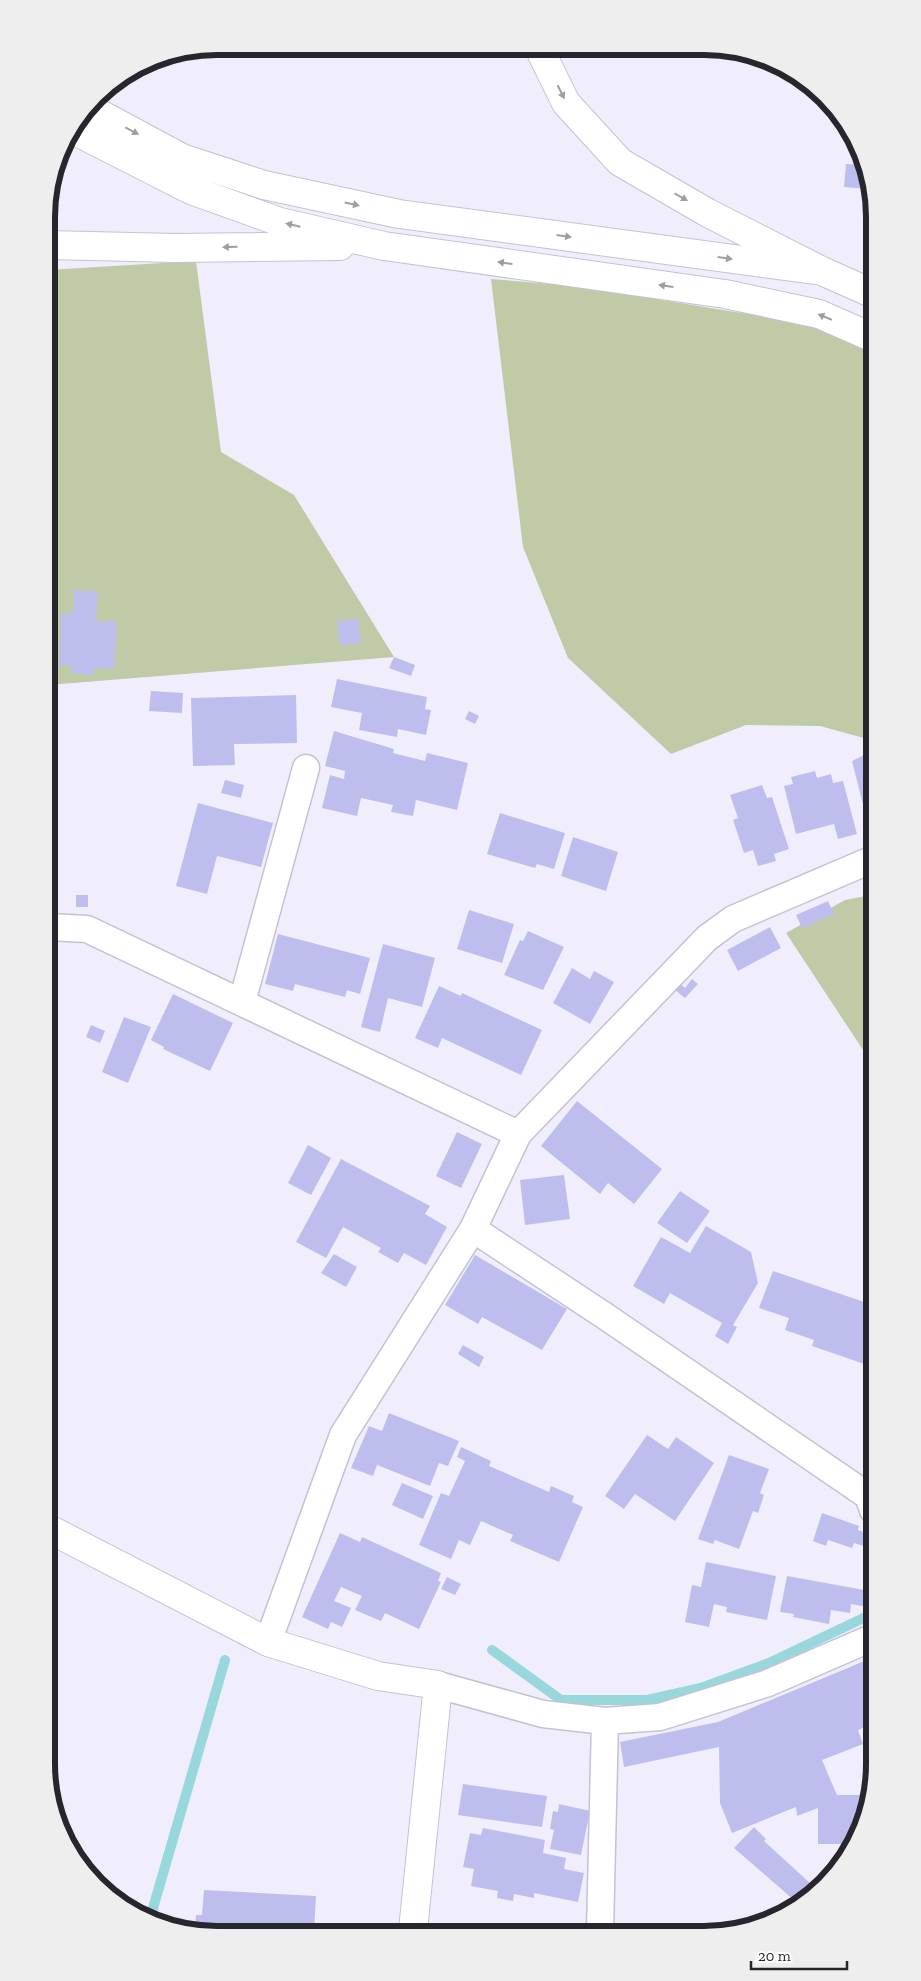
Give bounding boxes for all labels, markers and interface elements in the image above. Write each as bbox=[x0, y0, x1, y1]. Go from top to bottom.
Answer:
one-way arrow bbox=[557, 85, 565, 99]
one-way arrow bbox=[125, 127, 140, 135]
one-way arrow bbox=[673, 193, 688, 201]
one-way arrow bbox=[344, 200, 359, 208]
one-way arrow bbox=[286, 221, 301, 229]
one-way arrow bbox=[557, 232, 573, 240]
one-way arrow bbox=[222, 243, 238, 251]
one-way arrow bbox=[718, 254, 734, 262]
one-way arrow bbox=[496, 259, 512, 267]
one-way arrow bbox=[657, 282, 673, 290]
one-way arrow bbox=[818, 312, 832, 320]
scale bar bbox=[751, 1938, 847, 1970]
text: 20 m bbox=[758, 1947, 791, 1965]

